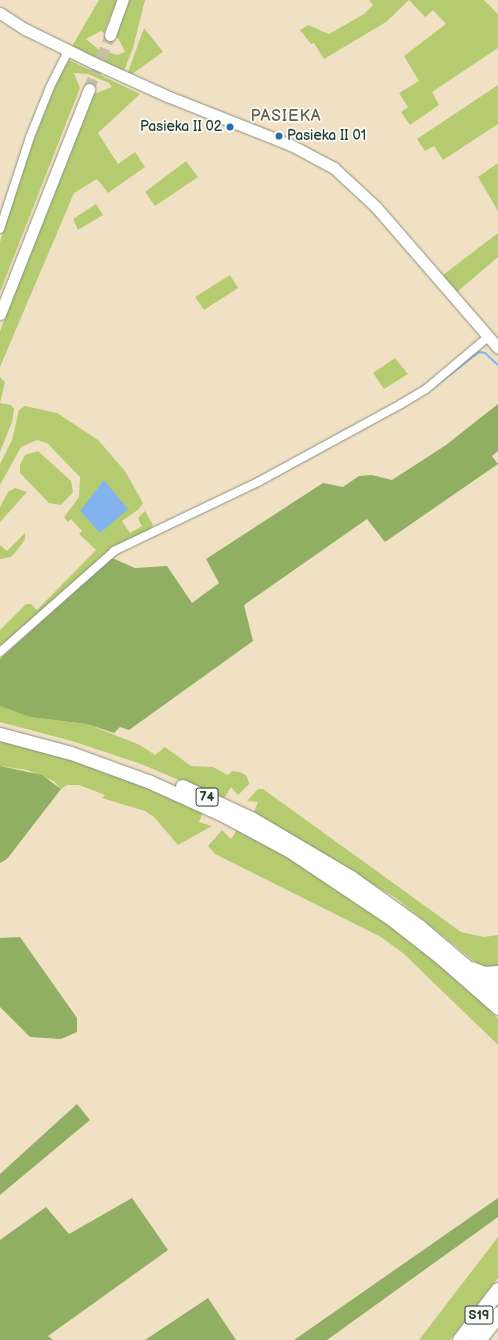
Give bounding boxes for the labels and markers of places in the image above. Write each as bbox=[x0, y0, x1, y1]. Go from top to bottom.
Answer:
place label: Pasieka II 02 bbox=[140, 119, 222, 135]
marker: Pasieka II 02 bbox=[225, 122, 235, 132]
place label: Pasieka II 01 bbox=[287, 128, 366, 144]
marker: Pasieka II 01 bbox=[274, 131, 284, 141]

